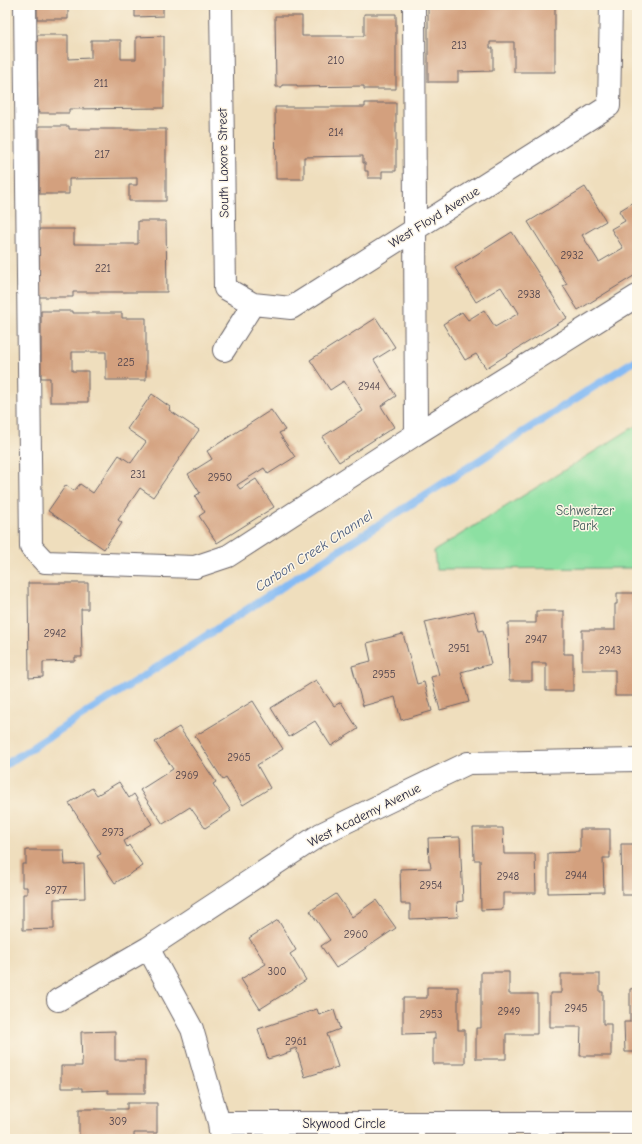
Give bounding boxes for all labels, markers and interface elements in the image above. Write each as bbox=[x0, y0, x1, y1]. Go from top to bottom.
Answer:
house number: 213 bbox=[451, 39, 467, 52]
house number: 210 bbox=[328, 54, 344, 67]
house number: 211 bbox=[94, 77, 108, 90]
street label: South Laxore Street bbox=[215, 107, 231, 218]
house number: 214 bbox=[328, 126, 344, 139]
house number: 217 bbox=[94, 148, 110, 161]
street label: West Floyd Avenue bbox=[386, 183, 482, 251]
house number: 2932 bbox=[561, 249, 584, 262]
house number: 221 bbox=[95, 262, 111, 275]
house number: 2938 bbox=[518, 288, 541, 301]
house number: 225 bbox=[117, 356, 135, 369]
house number: 2944 bbox=[358, 380, 380, 393]
house number: 231 bbox=[130, 468, 146, 481]
house number: 2950 bbox=[208, 471, 232, 484]
park label: Schweitzer Park bbox=[556, 503, 615, 533]
water label: Carbon Creek Channel bbox=[252, 506, 377, 595]
house number: 2942 bbox=[44, 627, 67, 640]
house number: 2947 bbox=[525, 633, 547, 646]
house number: 2951 bbox=[448, 642, 470, 655]
house number: 2943 bbox=[599, 644, 621, 657]
house number: 2955 bbox=[372, 668, 396, 681]
house number: 2965 bbox=[227, 751, 251, 764]
house number: 2969 bbox=[175, 769, 199, 782]
street label: West Academy Avenue bbox=[305, 780, 423, 850]
house number: 2973 bbox=[102, 826, 124, 839]
house number: 2944 bbox=[565, 869, 587, 882]
house number: 2948 bbox=[497, 870, 520, 883]
house number: 2954 bbox=[420, 879, 442, 892]
house number: 2977 bbox=[45, 884, 67, 897]
house number: 2960 bbox=[344, 928, 368, 941]
house number: 300 bbox=[268, 965, 286, 978]
house number: 2945 bbox=[565, 1002, 587, 1015]
house number: 2949 bbox=[498, 1005, 521, 1018]
house number: 2953 bbox=[419, 1008, 443, 1021]
house number: 2961 bbox=[285, 1035, 307, 1048]
house number: 309 bbox=[109, 1115, 127, 1128]
street label: Skywood Circle bbox=[302, 1116, 386, 1131]

